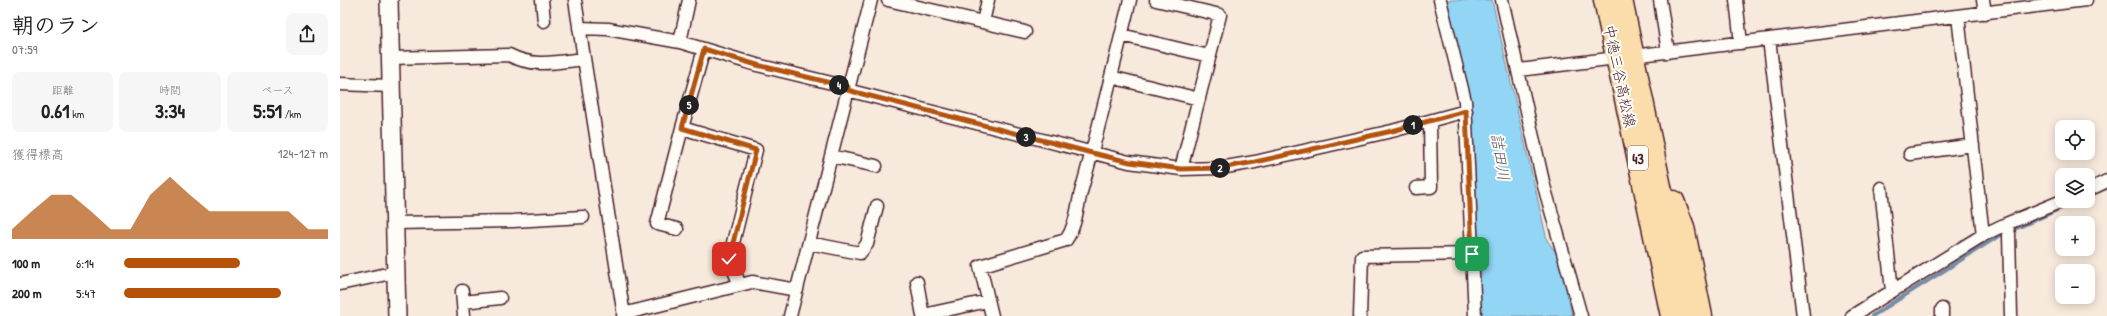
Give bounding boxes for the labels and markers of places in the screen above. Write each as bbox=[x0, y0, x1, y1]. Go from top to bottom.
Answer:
pin: 4 bbox=[829, 75, 849, 95]
pin: 5 bbox=[679, 95, 699, 115]
pin: 1 bbox=[1403, 115, 1423, 135]
pin: 3 bbox=[1016, 127, 1036, 147]
pin: 2 bbox=[1210, 158, 1230, 178]
pin bbox=[1455, 237, 1489, 271]
pin bbox=[712, 242, 746, 276]

